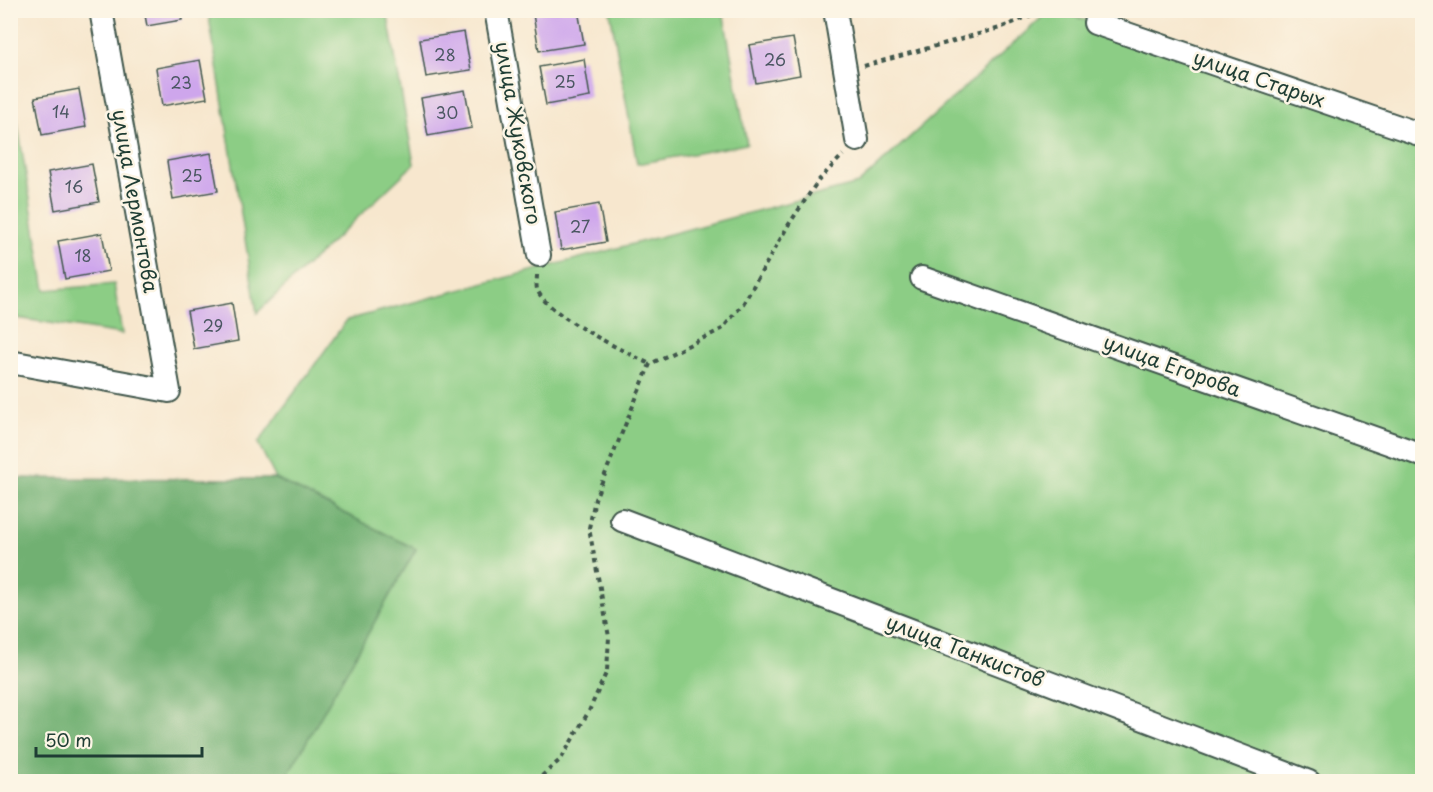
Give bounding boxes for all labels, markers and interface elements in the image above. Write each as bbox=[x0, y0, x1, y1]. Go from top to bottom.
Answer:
street label: улица Жуковского bbox=[488, 39, 550, 227]
street label: улица Старых bbox=[1189, 41, 1329, 115]
house number: 28 bbox=[434, 42, 456, 66]
house number: 26 bbox=[764, 47, 786, 71]
house number: 25 bbox=[554, 69, 576, 93]
house number: 23 bbox=[170, 70, 192, 94]
house number: 14 bbox=[52, 99, 70, 123]
house number: 30 bbox=[436, 100, 458, 124]
street label: улица Лермонтова bbox=[105, 107, 167, 295]
house number: 25 bbox=[181, 163, 203, 187]
house number: 16 bbox=[65, 174, 83, 198]
house number: 27 bbox=[570, 214, 590, 238]
house number: 18 bbox=[74, 243, 92, 267]
house number: 29 bbox=[203, 313, 223, 337]
street label: улица Егорова bbox=[1099, 326, 1246, 404]
street label: улица Танкистов bbox=[882, 606, 1049, 694]
scale bar bbox=[36, 720, 202, 758]
text: 50 m bbox=[45, 726, 92, 753]

